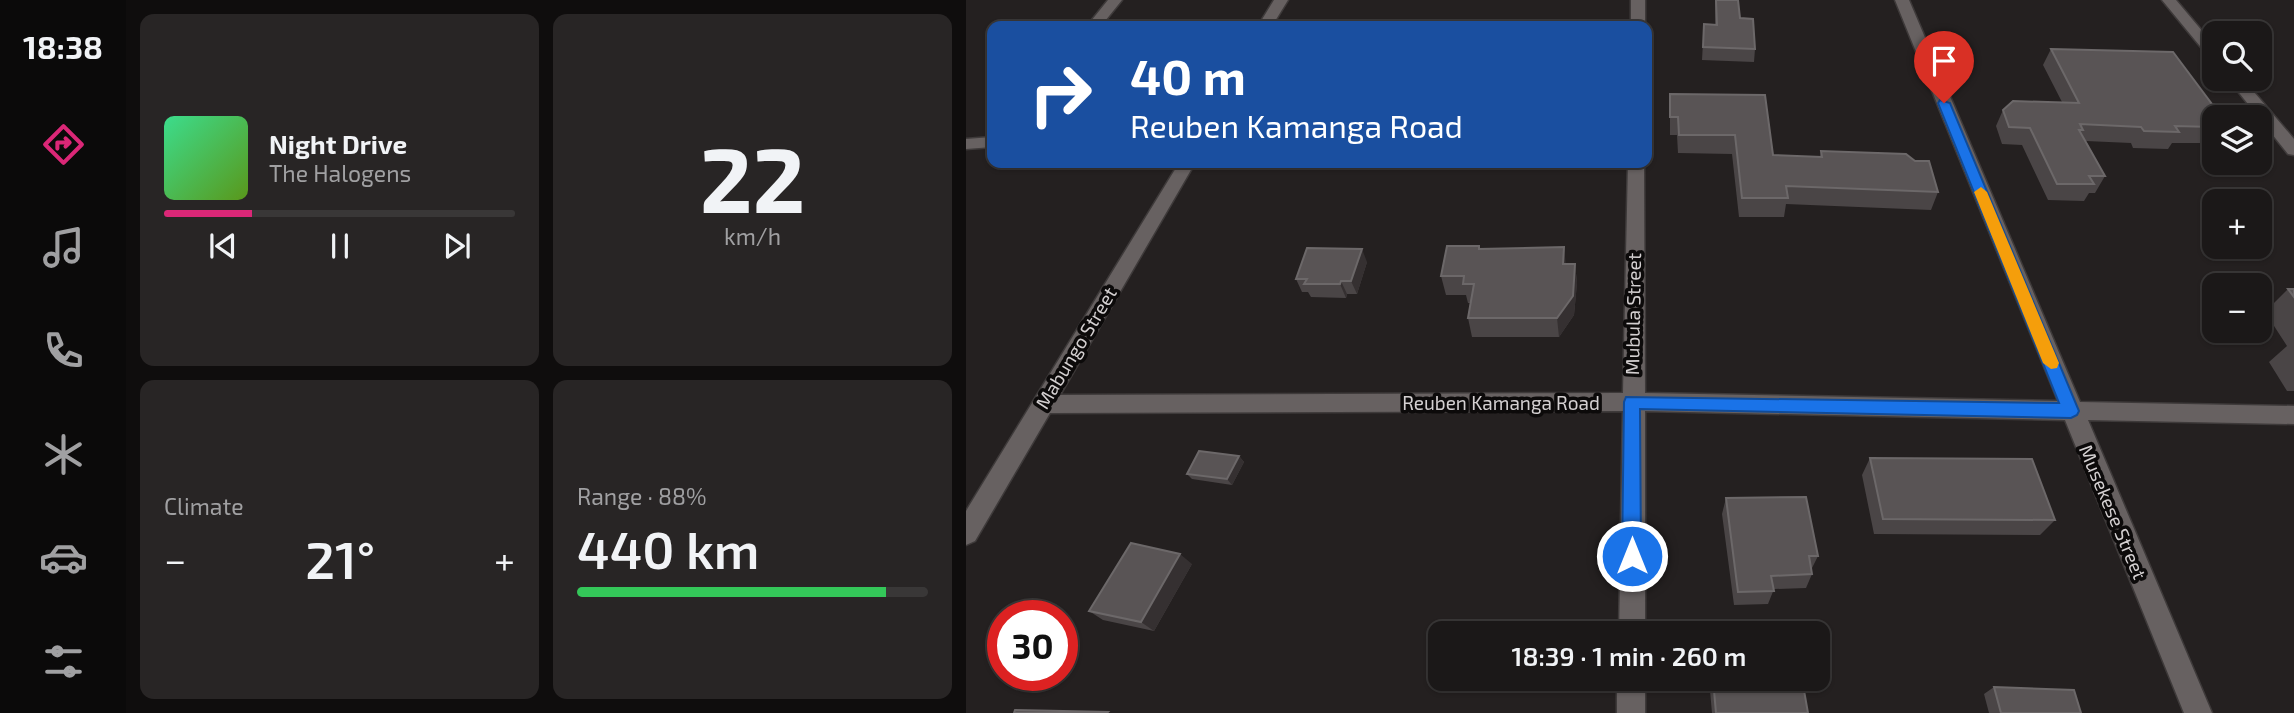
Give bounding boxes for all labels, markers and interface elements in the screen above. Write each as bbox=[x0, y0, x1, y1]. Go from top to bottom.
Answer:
map controls bbox=[2202, 21, 2272, 343]
button: search bbox=[2202, 21, 2272, 91]
text: 18:38 bbox=[23, 27, 103, 65]
pin bbox=[1914, 31, 1974, 103]
icon: arrive bbox=[1925, 42, 1963, 80]
text: 40 m bbox=[1130, 46, 1246, 105]
icon: right bbox=[1015, 49, 1106, 140]
button: layers bbox=[2202, 105, 2272, 175]
text: Reuben Kamanga Road bbox=[1130, 106, 1463, 144]
icon: directions bbox=[39, 120, 88, 169]
text: 22 bbox=[700, 122, 805, 231]
text: Night Drive bbox=[269, 128, 407, 159]
text: The Halogens bbox=[269, 159, 411, 187]
button: + bbox=[2202, 189, 2272, 259]
text: km/h bbox=[724, 222, 781, 250]
icon: music bbox=[39, 223, 88, 272]
icon: previous bbox=[204, 227, 242, 265]
icon: pause bbox=[321, 227, 359, 265]
icon: next bbox=[438, 227, 476, 265]
street label: Mubula Street bbox=[1620, 253, 1645, 375]
button: − bbox=[2202, 273, 2272, 343]
street label: Mabungo Street bbox=[1030, 283, 1121, 413]
icon: phone bbox=[39, 326, 88, 375]
street label: Reuben Kamanga Road bbox=[1402, 391, 1600, 414]
icon: climate bbox=[39, 430, 88, 479]
street label: Musekese Street bbox=[2075, 441, 2152, 583]
text: Range · 88% bbox=[577, 482, 706, 510]
text: Climate bbox=[164, 492, 244, 520]
text: 440 km bbox=[577, 517, 760, 579]
position arrow bbox=[1595, 519, 1669, 593]
text: 21° bbox=[305, 527, 375, 589]
icon: car bbox=[39, 533, 88, 582]
text: − bbox=[164, 536, 186, 582]
text: + bbox=[494, 536, 515, 582]
speed limit sign: 30 bbox=[987, 600, 1078, 691]
icon: filters bbox=[39, 637, 88, 686]
text: 18:39 · 1 min · 260 m bbox=[1512, 640, 1746, 671]

